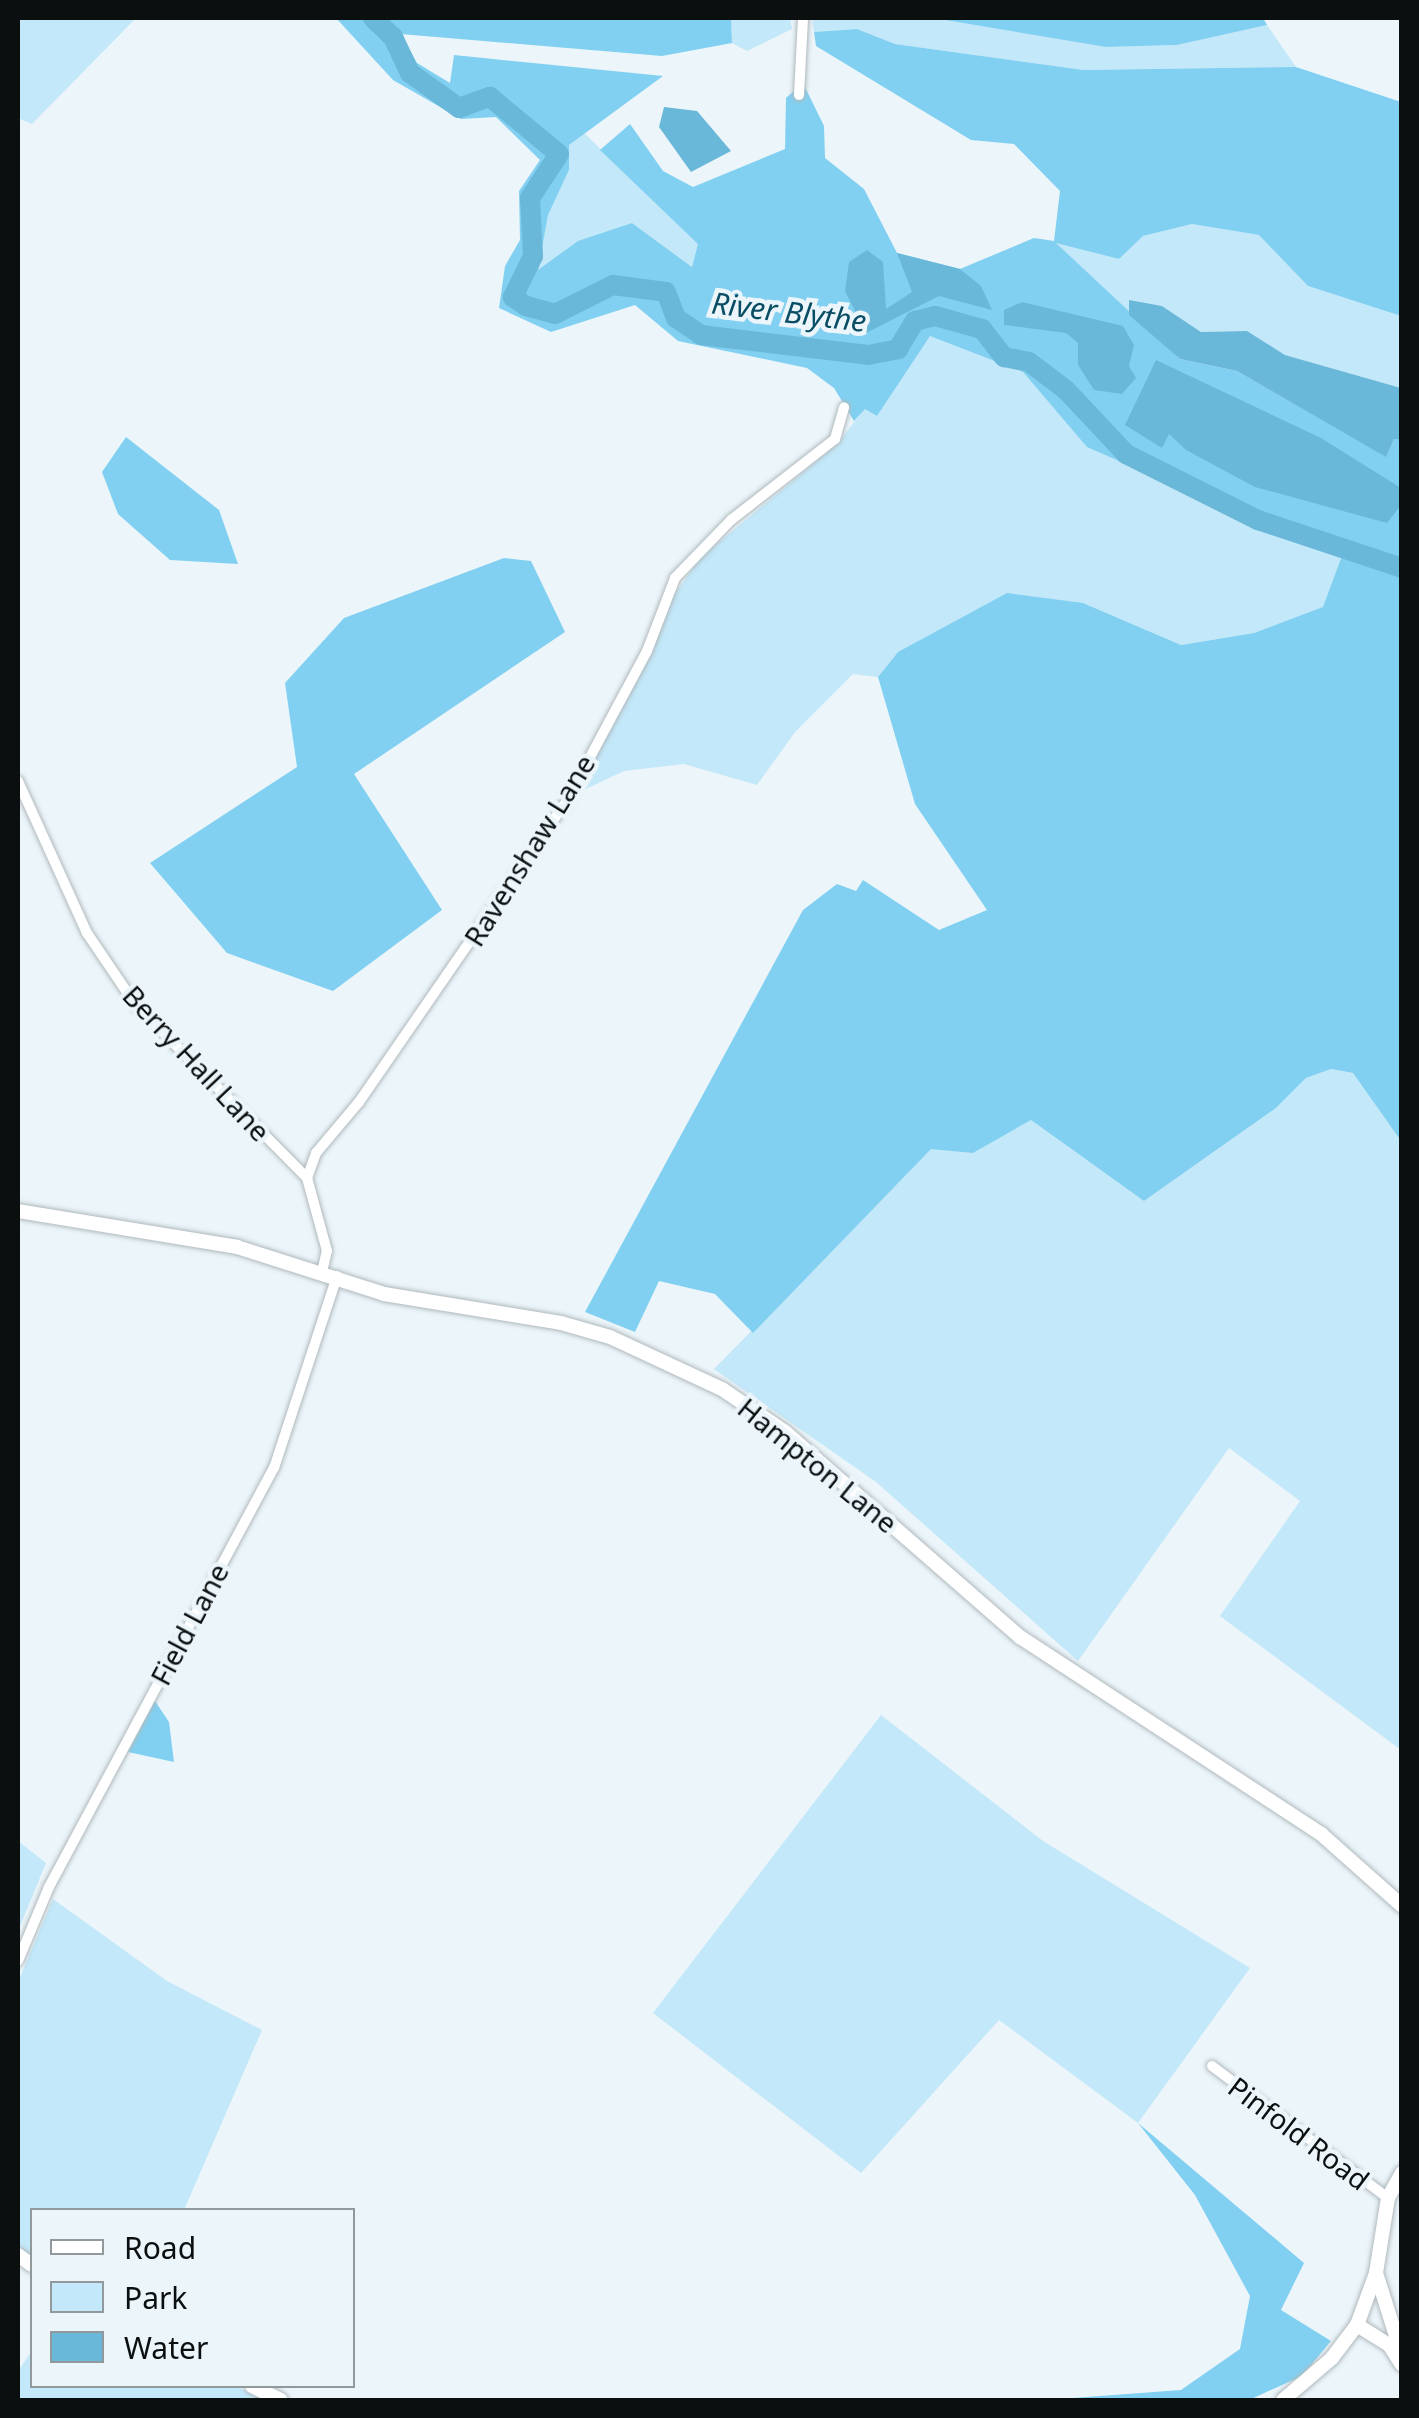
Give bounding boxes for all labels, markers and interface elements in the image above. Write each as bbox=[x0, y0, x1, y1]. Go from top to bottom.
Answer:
water label: River Blythe bbox=[710, 285, 868, 339]
street label: Ravenshaw Lane bbox=[457, 748, 601, 952]
street label: Berry Hall Lane bbox=[116, 978, 278, 1148]
street label: Hampton Lane bbox=[732, 1391, 904, 1539]
street label: Field Lane bbox=[143, 1558, 235, 1690]
street label: Pinfold Road bbox=[1222, 2069, 1376, 2197]
legend bbox=[30, 2208, 355, 2388]
text: Road bbox=[124, 2227, 196, 2268]
text: Park bbox=[124, 2277, 187, 2318]
text: Water bbox=[124, 2327, 208, 2368]

